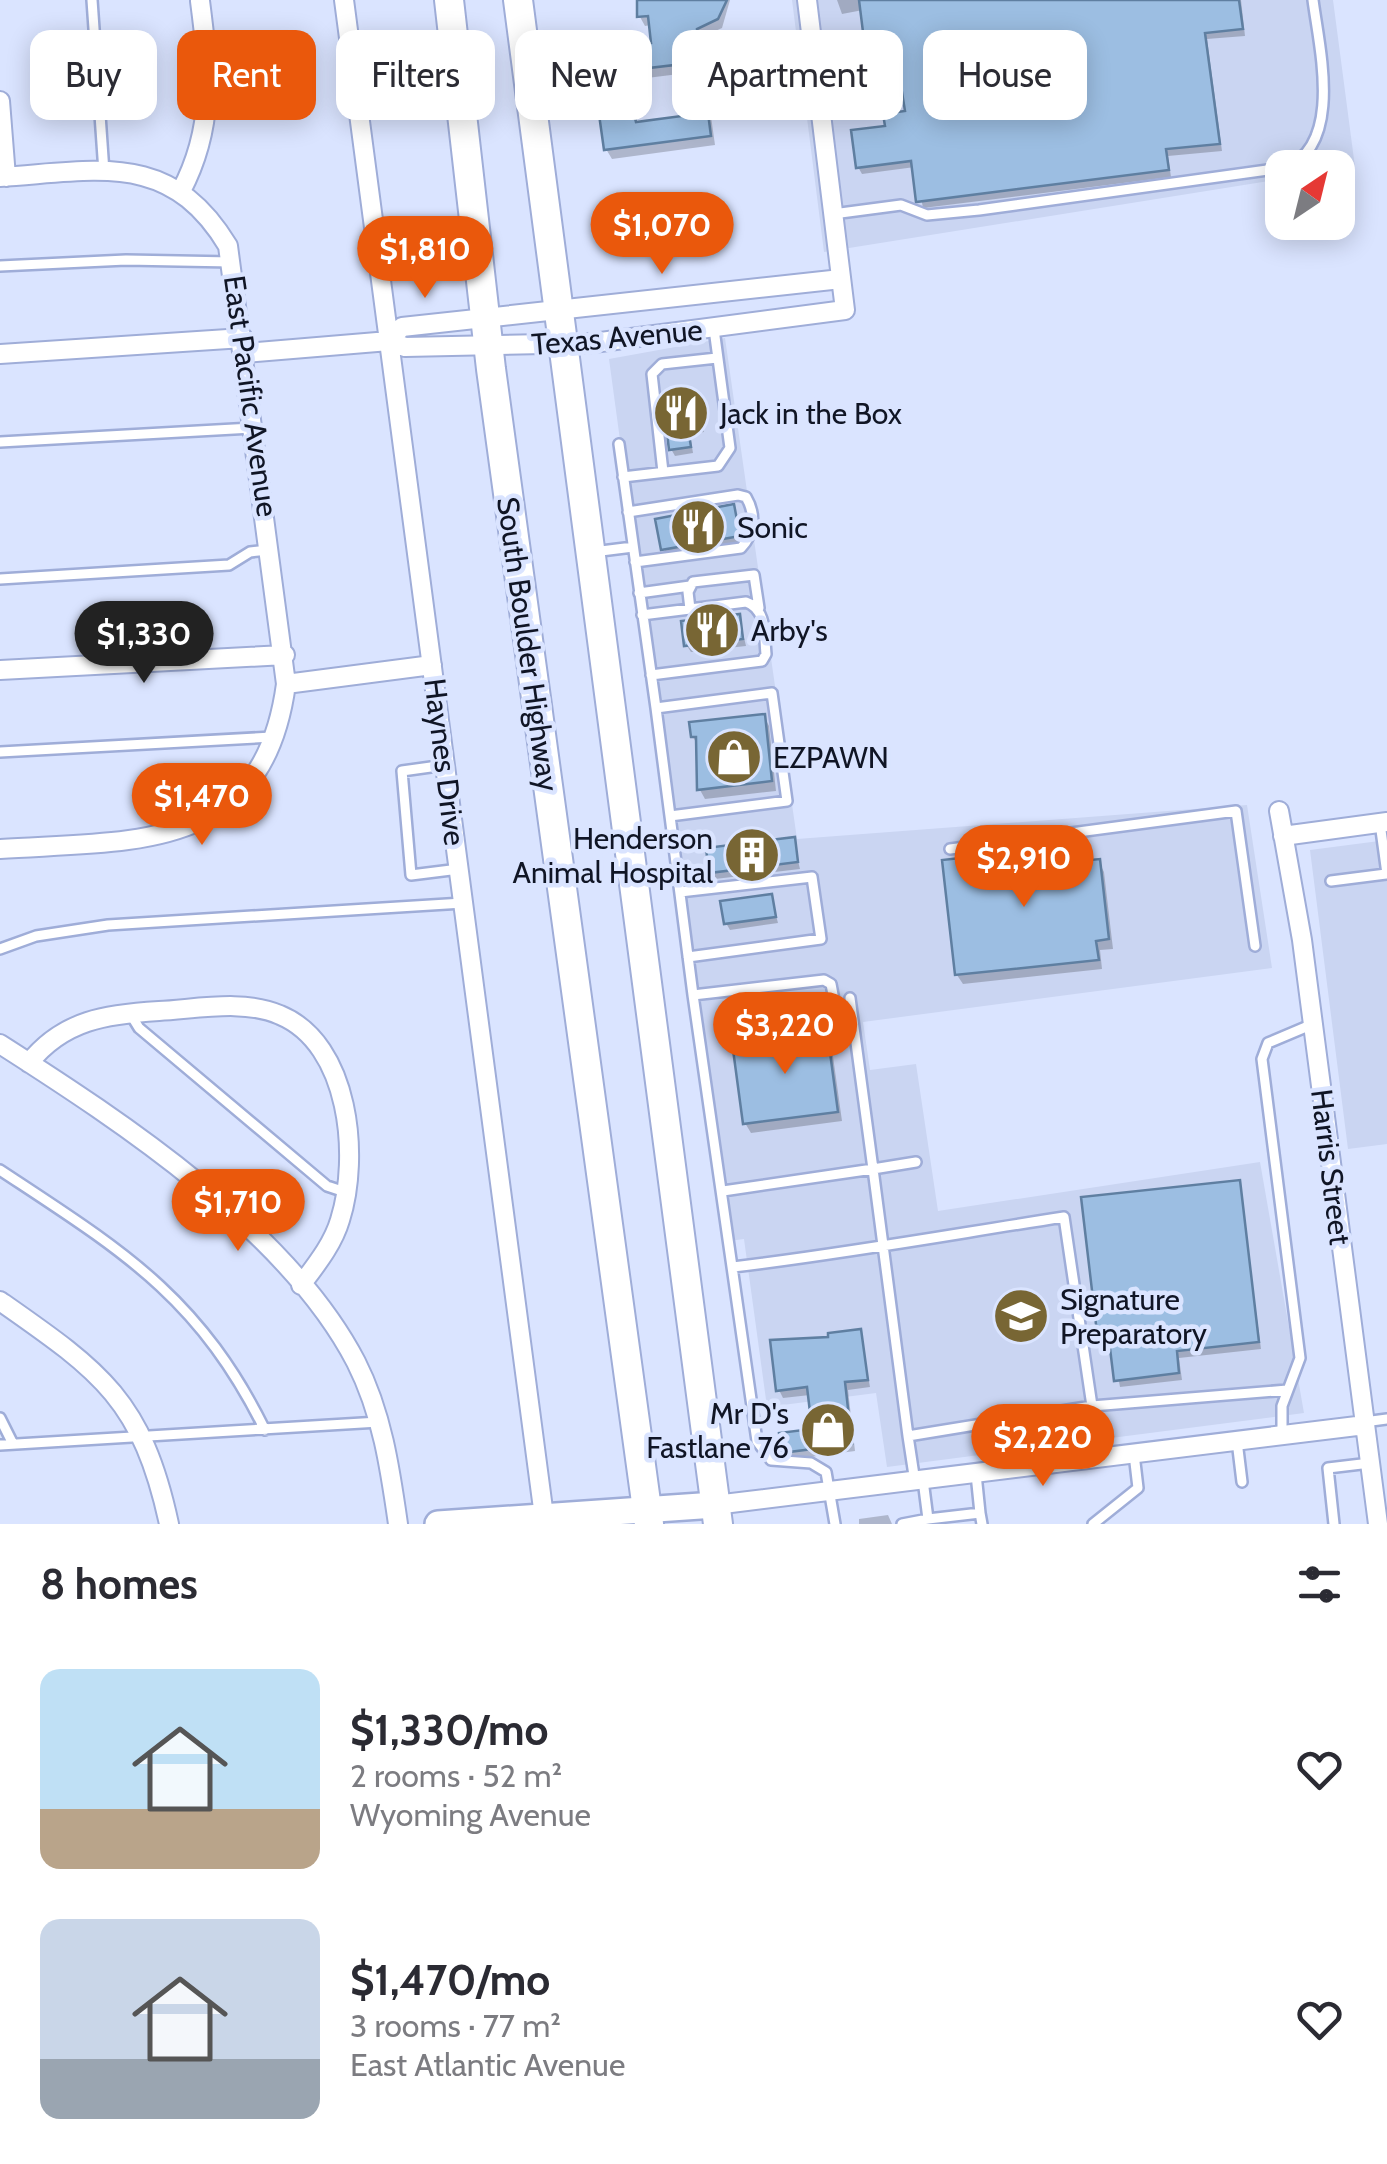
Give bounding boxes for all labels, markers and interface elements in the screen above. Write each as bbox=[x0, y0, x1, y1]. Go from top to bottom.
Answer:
chip: Buy bbox=[30, 30, 157, 120]
chip: Rent bbox=[177, 30, 316, 120]
chip: Filters bbox=[336, 30, 495, 120]
chip: New bbox=[515, 30, 652, 120]
chip: Apartment bbox=[672, 30, 903, 120]
chip: House bbox=[923, 30, 1087, 120]
north arrow bbox=[1265, 150, 1355, 240]
map controls bbox=[1265, 150, 1355, 240]
pin: $1,070 bbox=[581, 192, 743, 277]
text: $1,070 bbox=[613, 205, 711, 244]
pin: $1,810 bbox=[344, 216, 506, 301]
text: $1,810 bbox=[379, 229, 471, 268]
street label: East Pacific Avenue bbox=[216, 273, 286, 519]
street label: Texas Avenue bbox=[530, 311, 704, 363]
restaurant icon: Jack in the Box bbox=[651, 383, 711, 443]
place label: Jack in the Box bbox=[719, 395, 902, 432]
street label: South Boulder Highway bbox=[489, 494, 567, 794]
restaurant icon: Sonic bbox=[668, 497, 728, 557]
place label: Sonic bbox=[737, 509, 808, 546]
restaurant icon: Arby's bbox=[682, 600, 742, 660]
pin: $1,330 bbox=[63, 601, 225, 686]
place label: Arby's bbox=[751, 612, 828, 649]
text: $1,330 bbox=[97, 614, 191, 653]
street label: Haynes Drive bbox=[416, 676, 474, 848]
shop icon: EZPAWN bbox=[704, 727, 764, 787]
place label: EZPAWN bbox=[773, 739, 889, 776]
pin: $1,470 bbox=[121, 763, 283, 848]
text: $1,470 bbox=[154, 776, 250, 815]
place label: Henderson Animal Hospital bbox=[513, 820, 713, 891]
building icon: Henderson Animal Hospital bbox=[722, 825, 782, 885]
pin: $2,910 bbox=[943, 825, 1105, 910]
text: $2,910 bbox=[977, 838, 1071, 877]
pin: $3,220 bbox=[704, 992, 866, 1077]
text: $3,220 bbox=[735, 1005, 835, 1044]
street label: Harris Street bbox=[1303, 1087, 1359, 1247]
pin: $1,710 bbox=[157, 1169, 319, 1254]
text: $1,710 bbox=[194, 1182, 282, 1221]
place label: Signature Preparatory bbox=[1060, 1281, 1207, 1352]
school or university icon: Signature Preparatory bbox=[991, 1286, 1051, 1346]
place label: Mr D's Fastlane 76 bbox=[646, 1395, 789, 1466]
shop icon: Mr D's Fastlane 76 bbox=[798, 1400, 858, 1460]
pin: $2,220 bbox=[962, 1404, 1124, 1489]
text: $2,220 bbox=[993, 1417, 1093, 1456]
icon: filters bbox=[1292, 1557, 1347, 1612]
text: 8 homes bbox=[40, 1558, 198, 1610]
text: $1,330/mo bbox=[350, 1704, 548, 1756]
icon: home bbox=[120, 1709, 240, 1829]
icon: heart bbox=[1292, 1742, 1347, 1797]
text: 2 rooms · 52 m² bbox=[350, 1756, 562, 1795]
text: Wyoming Avenue bbox=[350, 1795, 591, 1834]
text: $1,470/mo bbox=[350, 1954, 550, 2006]
icon: home bbox=[120, 1959, 240, 2079]
icon: heart bbox=[1292, 1992, 1347, 2047]
text: 3 rooms · 77 m² bbox=[350, 2006, 561, 2045]
text: East Atlantic Avenue bbox=[350, 2045, 625, 2084]

